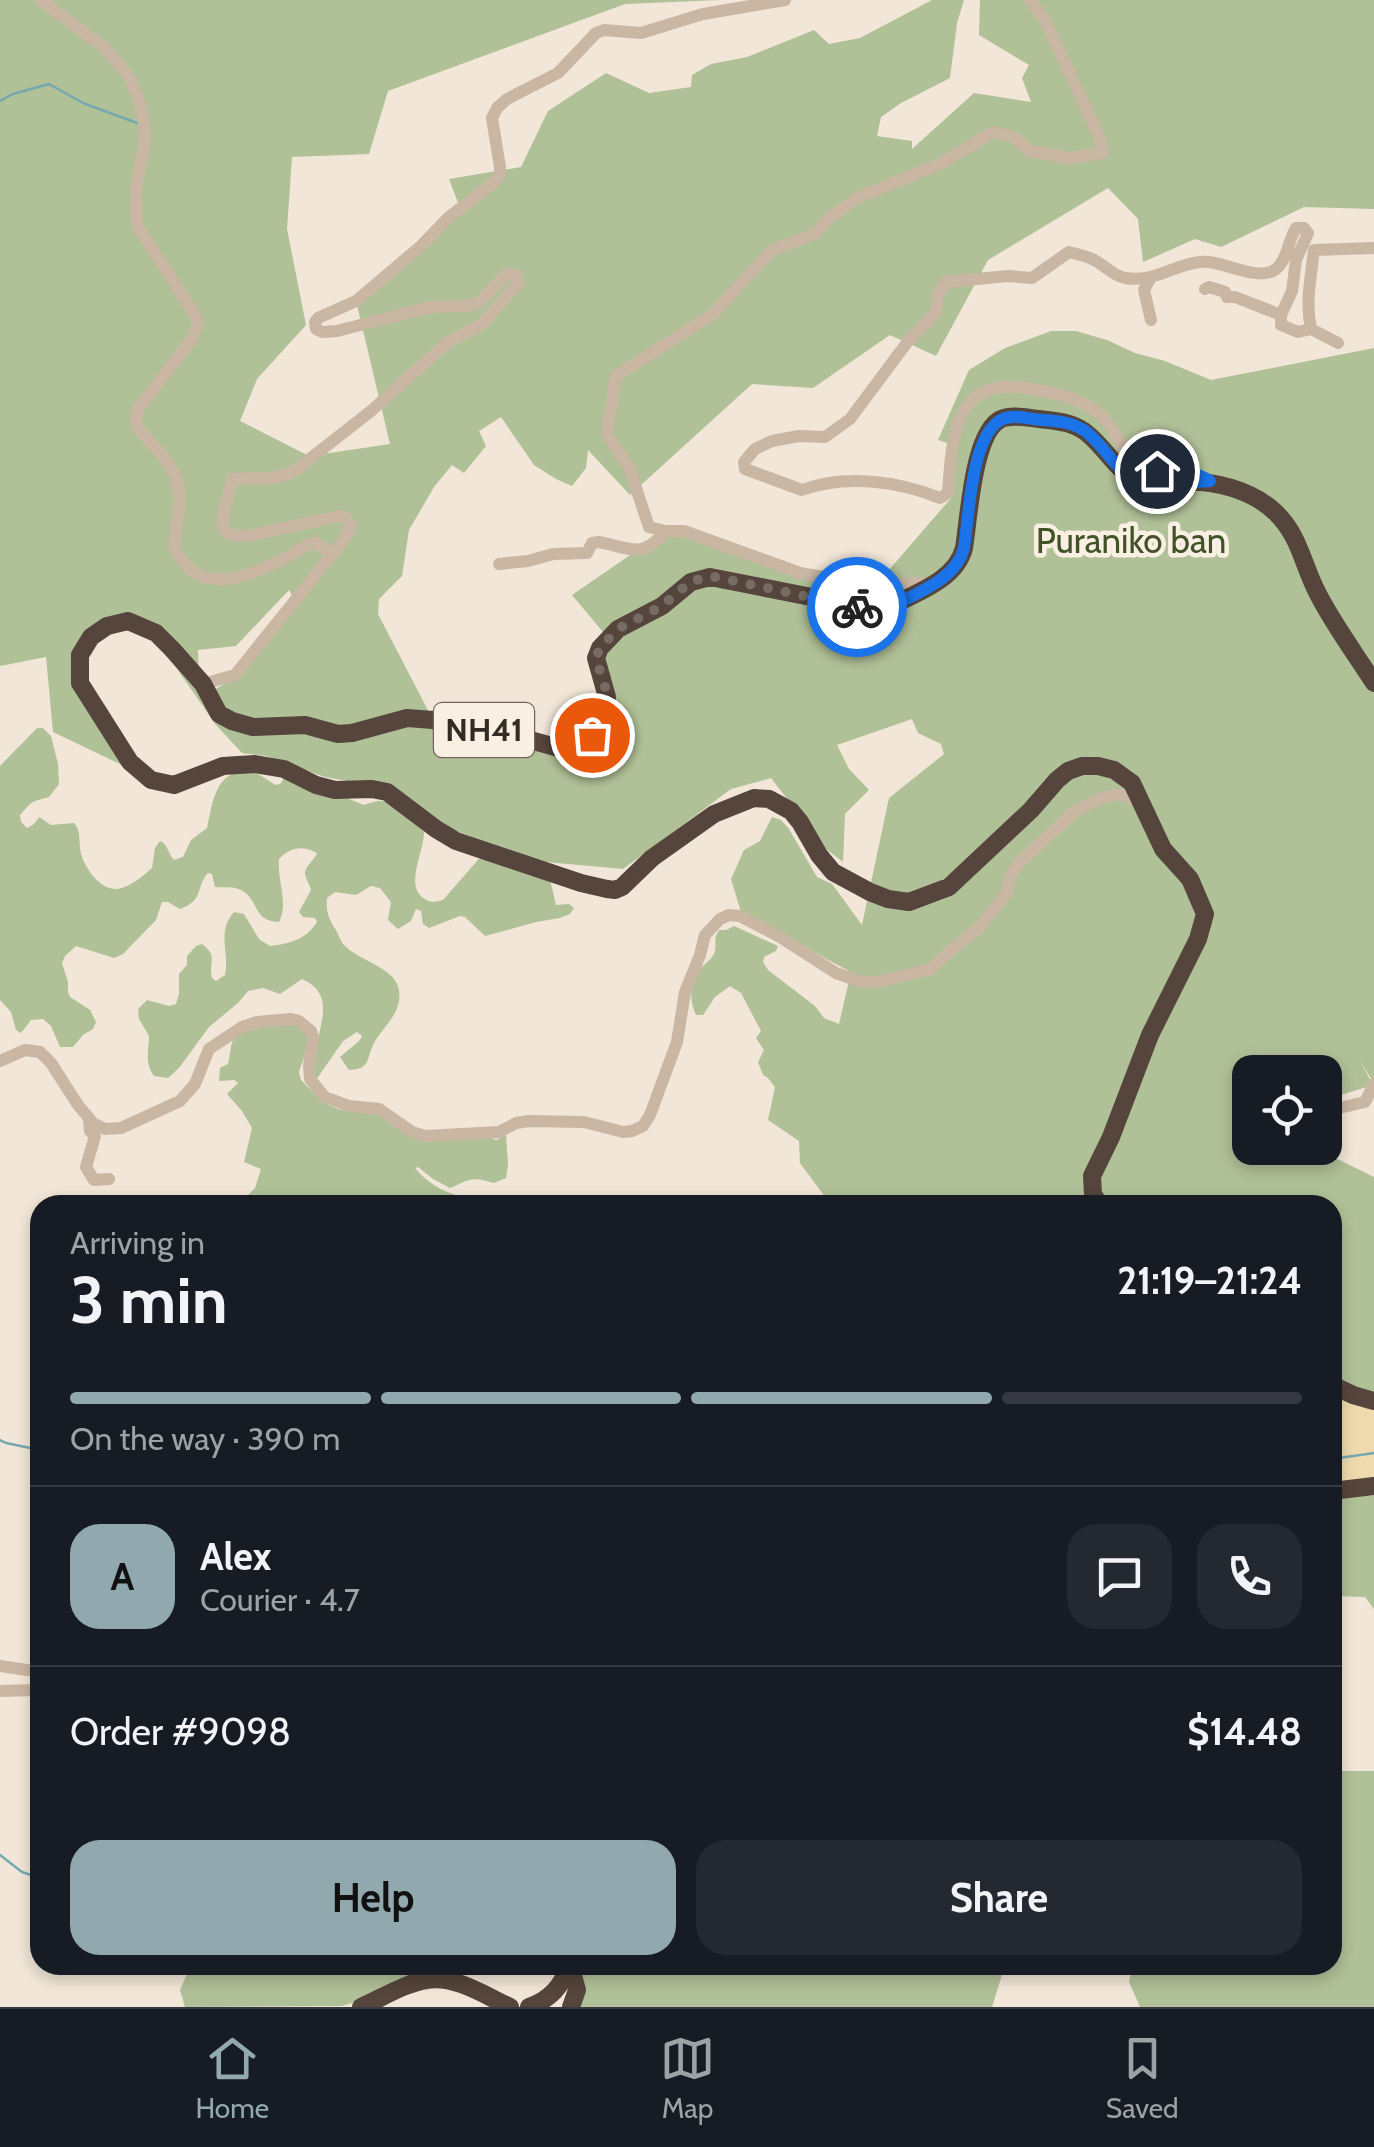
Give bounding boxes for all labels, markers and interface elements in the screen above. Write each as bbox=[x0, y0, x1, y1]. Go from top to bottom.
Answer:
pin bbox=[1115, 429, 1200, 514]
icon: home bbox=[1130, 444, 1185, 499]
park label: Puraniko ban bbox=[1036, 519, 1226, 562]
courier bbox=[807, 557, 907, 657]
icon: bike bbox=[830, 580, 885, 635]
pin bbox=[550, 693, 635, 778]
road number: NH41 bbox=[434, 703, 534, 757]
icon: bag bbox=[565, 708, 620, 763]
map controls bbox=[1232, 1055, 1342, 1165]
button: locate bbox=[1232, 1055, 1342, 1165]
text: Arriving in bbox=[70, 1223, 205, 1262]
text: 21:19–21:24 bbox=[1117, 1257, 1302, 1304]
text: 3 min bbox=[70, 1260, 228, 1339]
text: On the way · 390 m bbox=[70, 1419, 340, 1458]
button: chat bbox=[1067, 1524, 1172, 1629]
button: phone bbox=[1197, 1524, 1302, 1629]
text: Alex bbox=[200, 1533, 271, 1580]
text: A bbox=[111, 1553, 134, 1600]
text: Courier · 4.7 bbox=[200, 1580, 360, 1619]
text: Order #9098 bbox=[70, 1708, 291, 1755]
text: $14.48 bbox=[1187, 1708, 1302, 1755]
button: Help bbox=[70, 1840, 676, 1955]
button: Share bbox=[696, 1840, 1302, 1955]
tab: Home bbox=[195, 2031, 269, 2125]
tab: Map bbox=[660, 2031, 715, 2125]
tab: Saved bbox=[1106, 2031, 1179, 2125]

